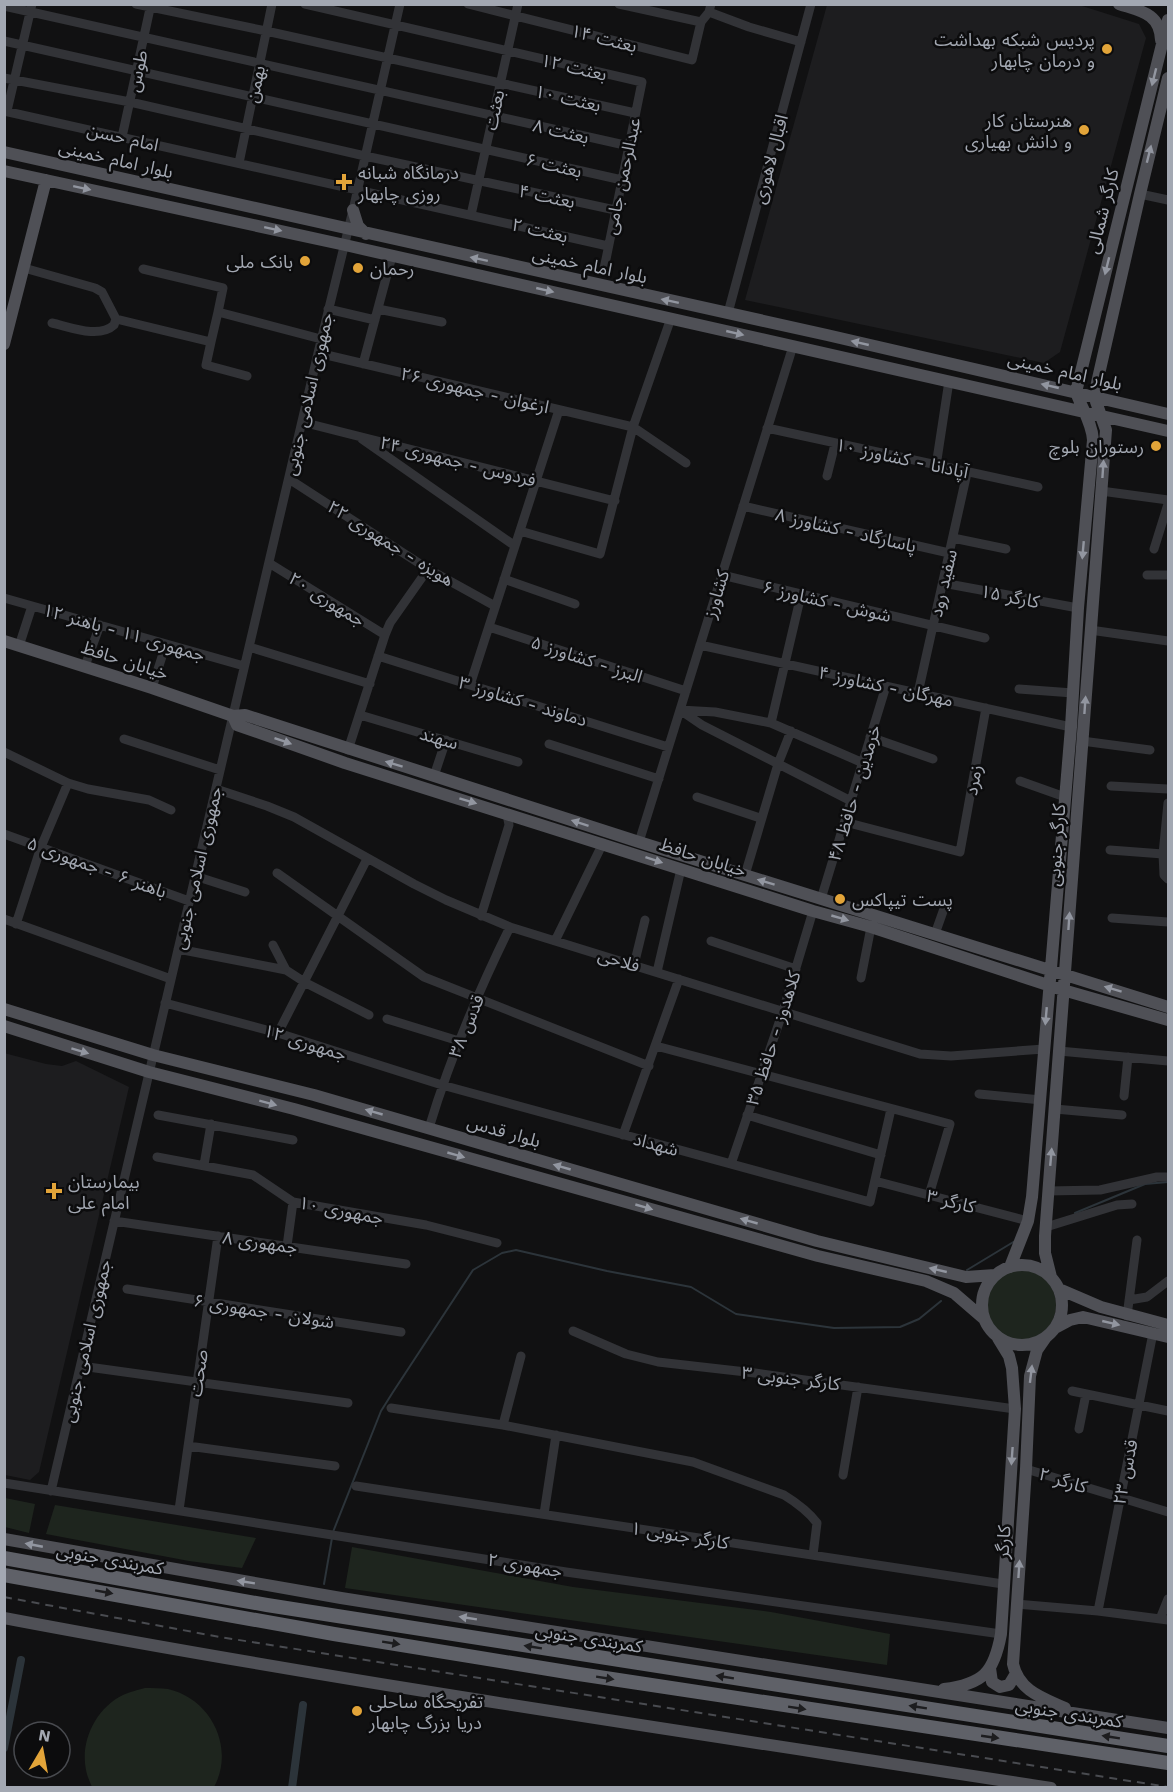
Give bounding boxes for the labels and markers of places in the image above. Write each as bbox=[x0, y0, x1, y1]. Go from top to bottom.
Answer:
place label: پردیس شبکه بهداشت و درمان چابهار bbox=[934, 29, 1095, 72]
marker: پردیس شبکه بهداشت و درمان چابهار bbox=[1100, 42, 1114, 56]
place label: هنرستان کار و دانش بهیاری bbox=[965, 110, 1072, 153]
marker: هنرستان کار و دانش بهیاری bbox=[1077, 123, 1091, 137]
place label: درمانگاه شبانه روزی چابهار bbox=[357, 162, 459, 205]
marker: درمانگاه شبانه روزی چابهار bbox=[335, 173, 353, 191]
place label: بانک ملی bbox=[226, 251, 293, 273]
marker: بانک ملی bbox=[298, 254, 312, 268]
place label: رحمان bbox=[370, 258, 414, 280]
marker: رحمان bbox=[351, 261, 365, 275]
place label: رستوران بلوچ bbox=[1049, 436, 1144, 460]
marker: رستوران بلوچ bbox=[1149, 439, 1163, 453]
place label: پست تیپاکس bbox=[852, 889, 953, 911]
marker: پست تیپاکس bbox=[833, 892, 847, 906]
place label: بیمارستان امام علی bbox=[68, 1171, 140, 1217]
marker: بیمارستان امام علی bbox=[45, 1182, 63, 1200]
place label: تفریحگاه ساحلی دریا بزرگ چابهار bbox=[368, 1691, 483, 1734]
marker: تفریحگاه ساحلی دریا بزرگ چابهار bbox=[350, 1704, 364, 1718]

